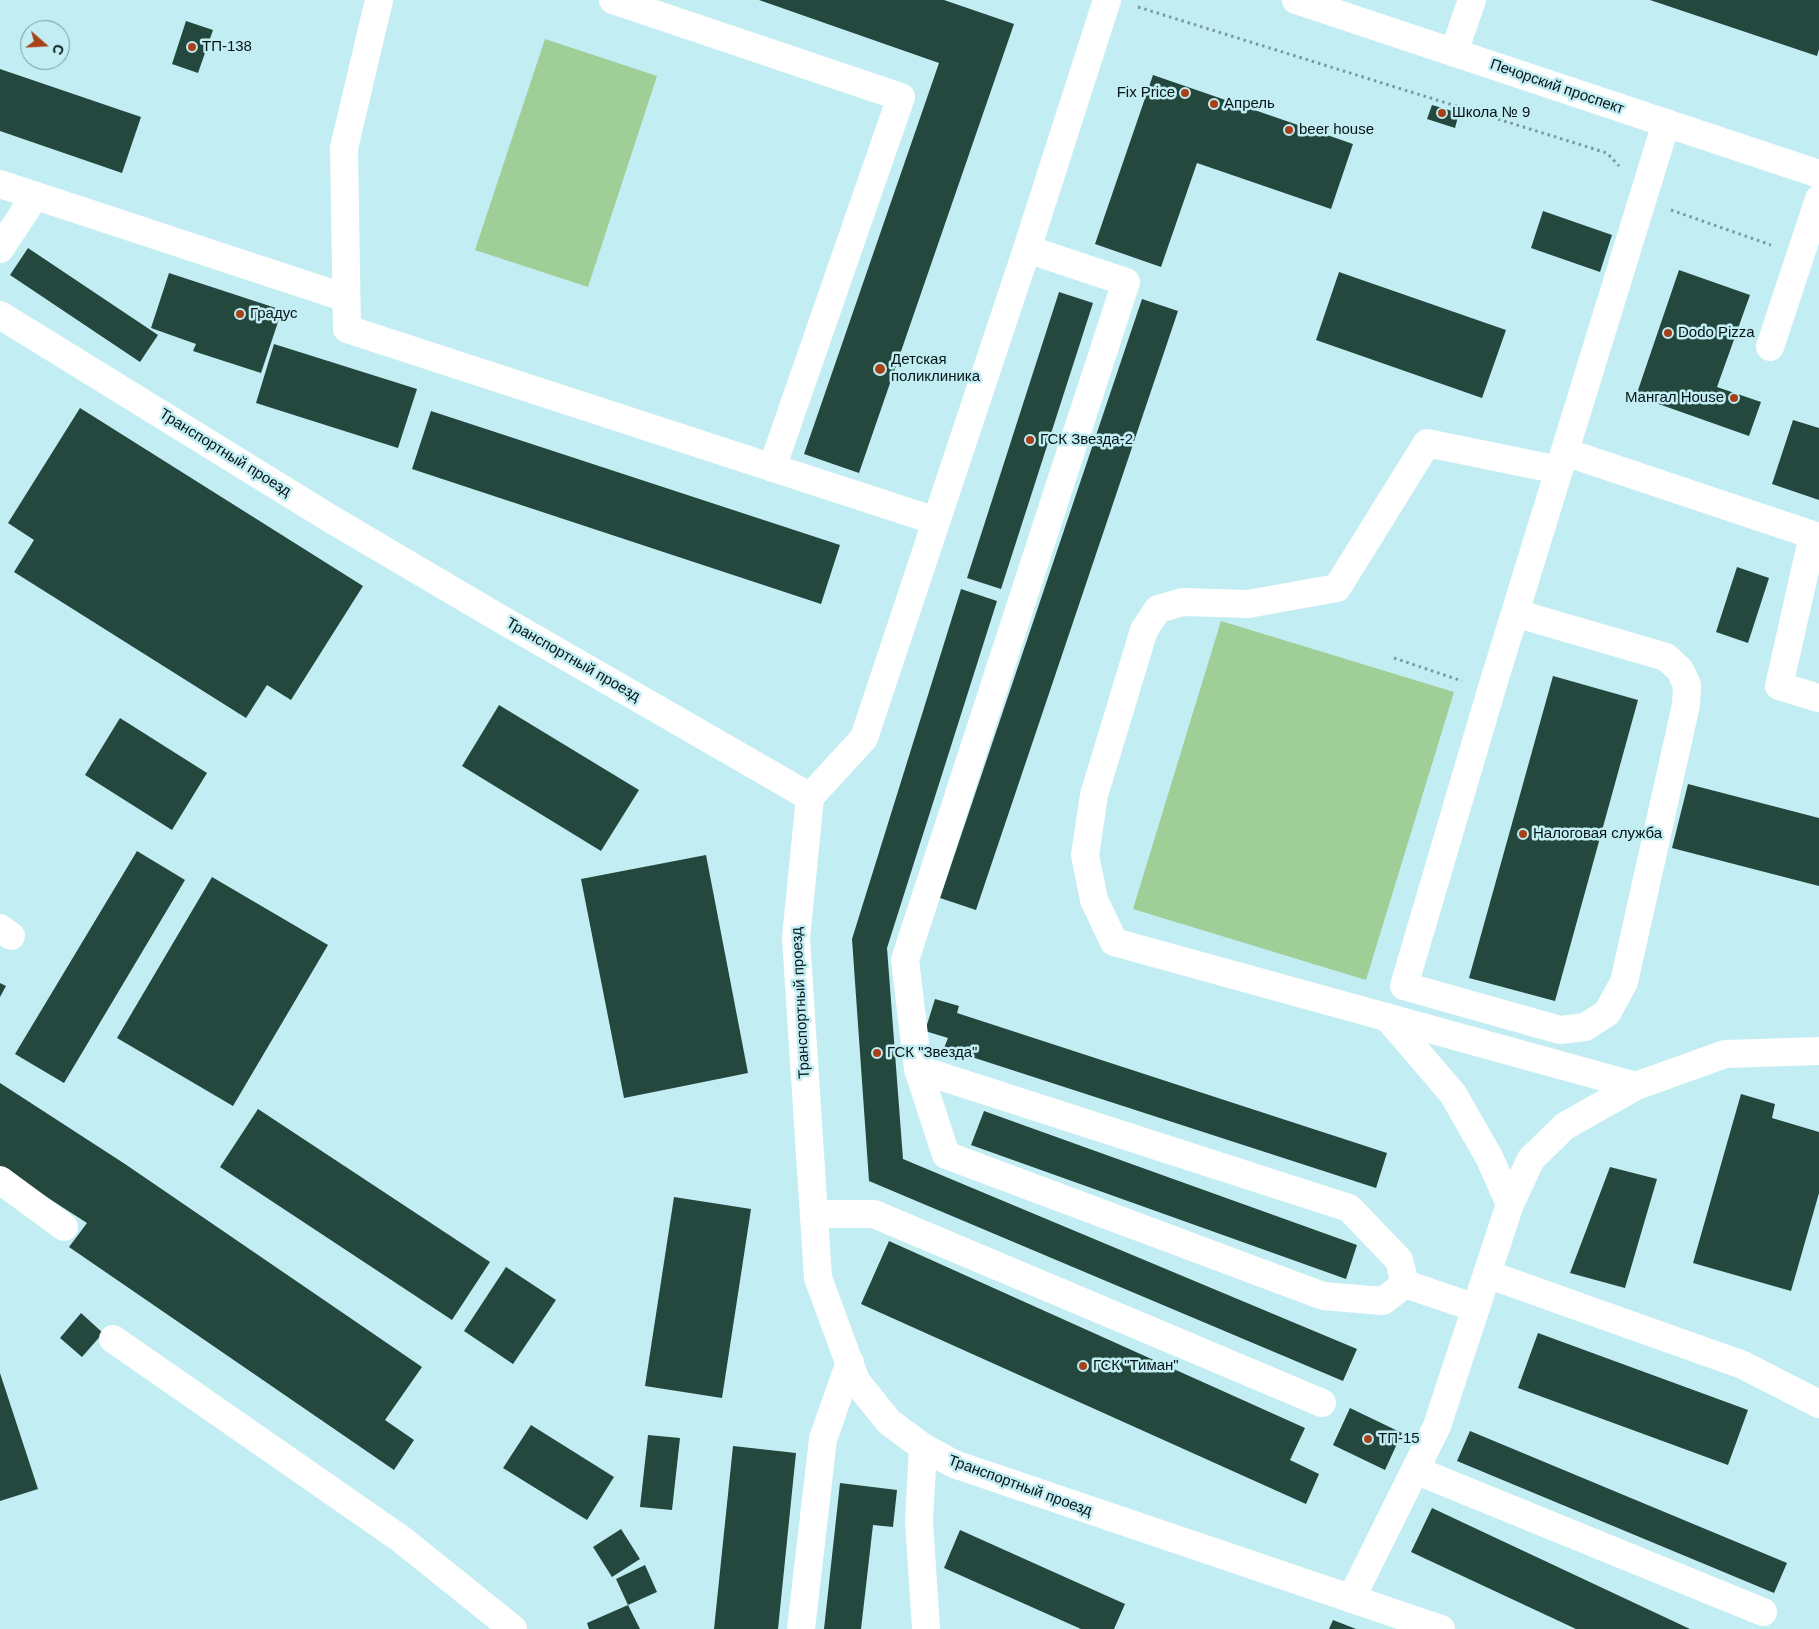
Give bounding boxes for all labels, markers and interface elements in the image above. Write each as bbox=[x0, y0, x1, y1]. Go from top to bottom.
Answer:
north arrow bbox=[20, 20, 70, 70]
place label: ТП-138 bbox=[202, 38, 252, 56]
marker: ТП-138 bbox=[186, 41, 198, 53]
text: С bbox=[49, 42, 67, 57]
street label: Печорский проспект bbox=[1488, 56, 1626, 118]
place label: Fix Price bbox=[1117, 84, 1175, 102]
marker: Fix Price bbox=[1179, 87, 1191, 99]
place label: Апрель bbox=[1224, 95, 1275, 113]
marker: Апрель bbox=[1208, 98, 1220, 110]
place label: Школа № 9 bbox=[1452, 104, 1530, 122]
marker: Школа № 9 bbox=[1436, 107, 1448, 119]
place label: beer house bbox=[1299, 121, 1374, 139]
marker: beer house bbox=[1283, 124, 1295, 136]
place label: Градус bbox=[250, 305, 298, 323]
marker: Градус bbox=[234, 308, 246, 320]
place label: Dodo Pizza bbox=[1678, 324, 1755, 342]
marker: Dodo Pizza bbox=[1662, 327, 1674, 339]
place label: Детская поликлиника bbox=[891, 351, 980, 386]
marker: Детская поликлиника bbox=[873, 362, 887, 376]
place label: Мангал House bbox=[1625, 389, 1724, 407]
marker: Мангал House bbox=[1728, 392, 1740, 404]
street label: Транспортный проезд bbox=[156, 405, 294, 501]
place label: ГСК Звезда-2 bbox=[1040, 431, 1133, 449]
marker: ГСК Звезда-2 bbox=[1024, 434, 1036, 446]
street label: Транспортный проезд bbox=[503, 614, 643, 706]
place label: Налоговая служба bbox=[1533, 825, 1662, 843]
marker: Налоговая служба bbox=[1517, 828, 1529, 840]
street label: Транспортный проезд bbox=[788, 927, 814, 1079]
place label: ГСК "Звезда" bbox=[887, 1044, 977, 1062]
marker: ГСК "Звезда" bbox=[871, 1047, 883, 1059]
place label: ГСК "Тиман" bbox=[1093, 1357, 1179, 1375]
marker: ГСК "Тиман" bbox=[1077, 1360, 1089, 1372]
place label: ТП-15 bbox=[1378, 1430, 1420, 1448]
marker: ТП-15 bbox=[1362, 1433, 1374, 1445]
street label: Транспортный проезд bbox=[946, 1452, 1094, 1520]

